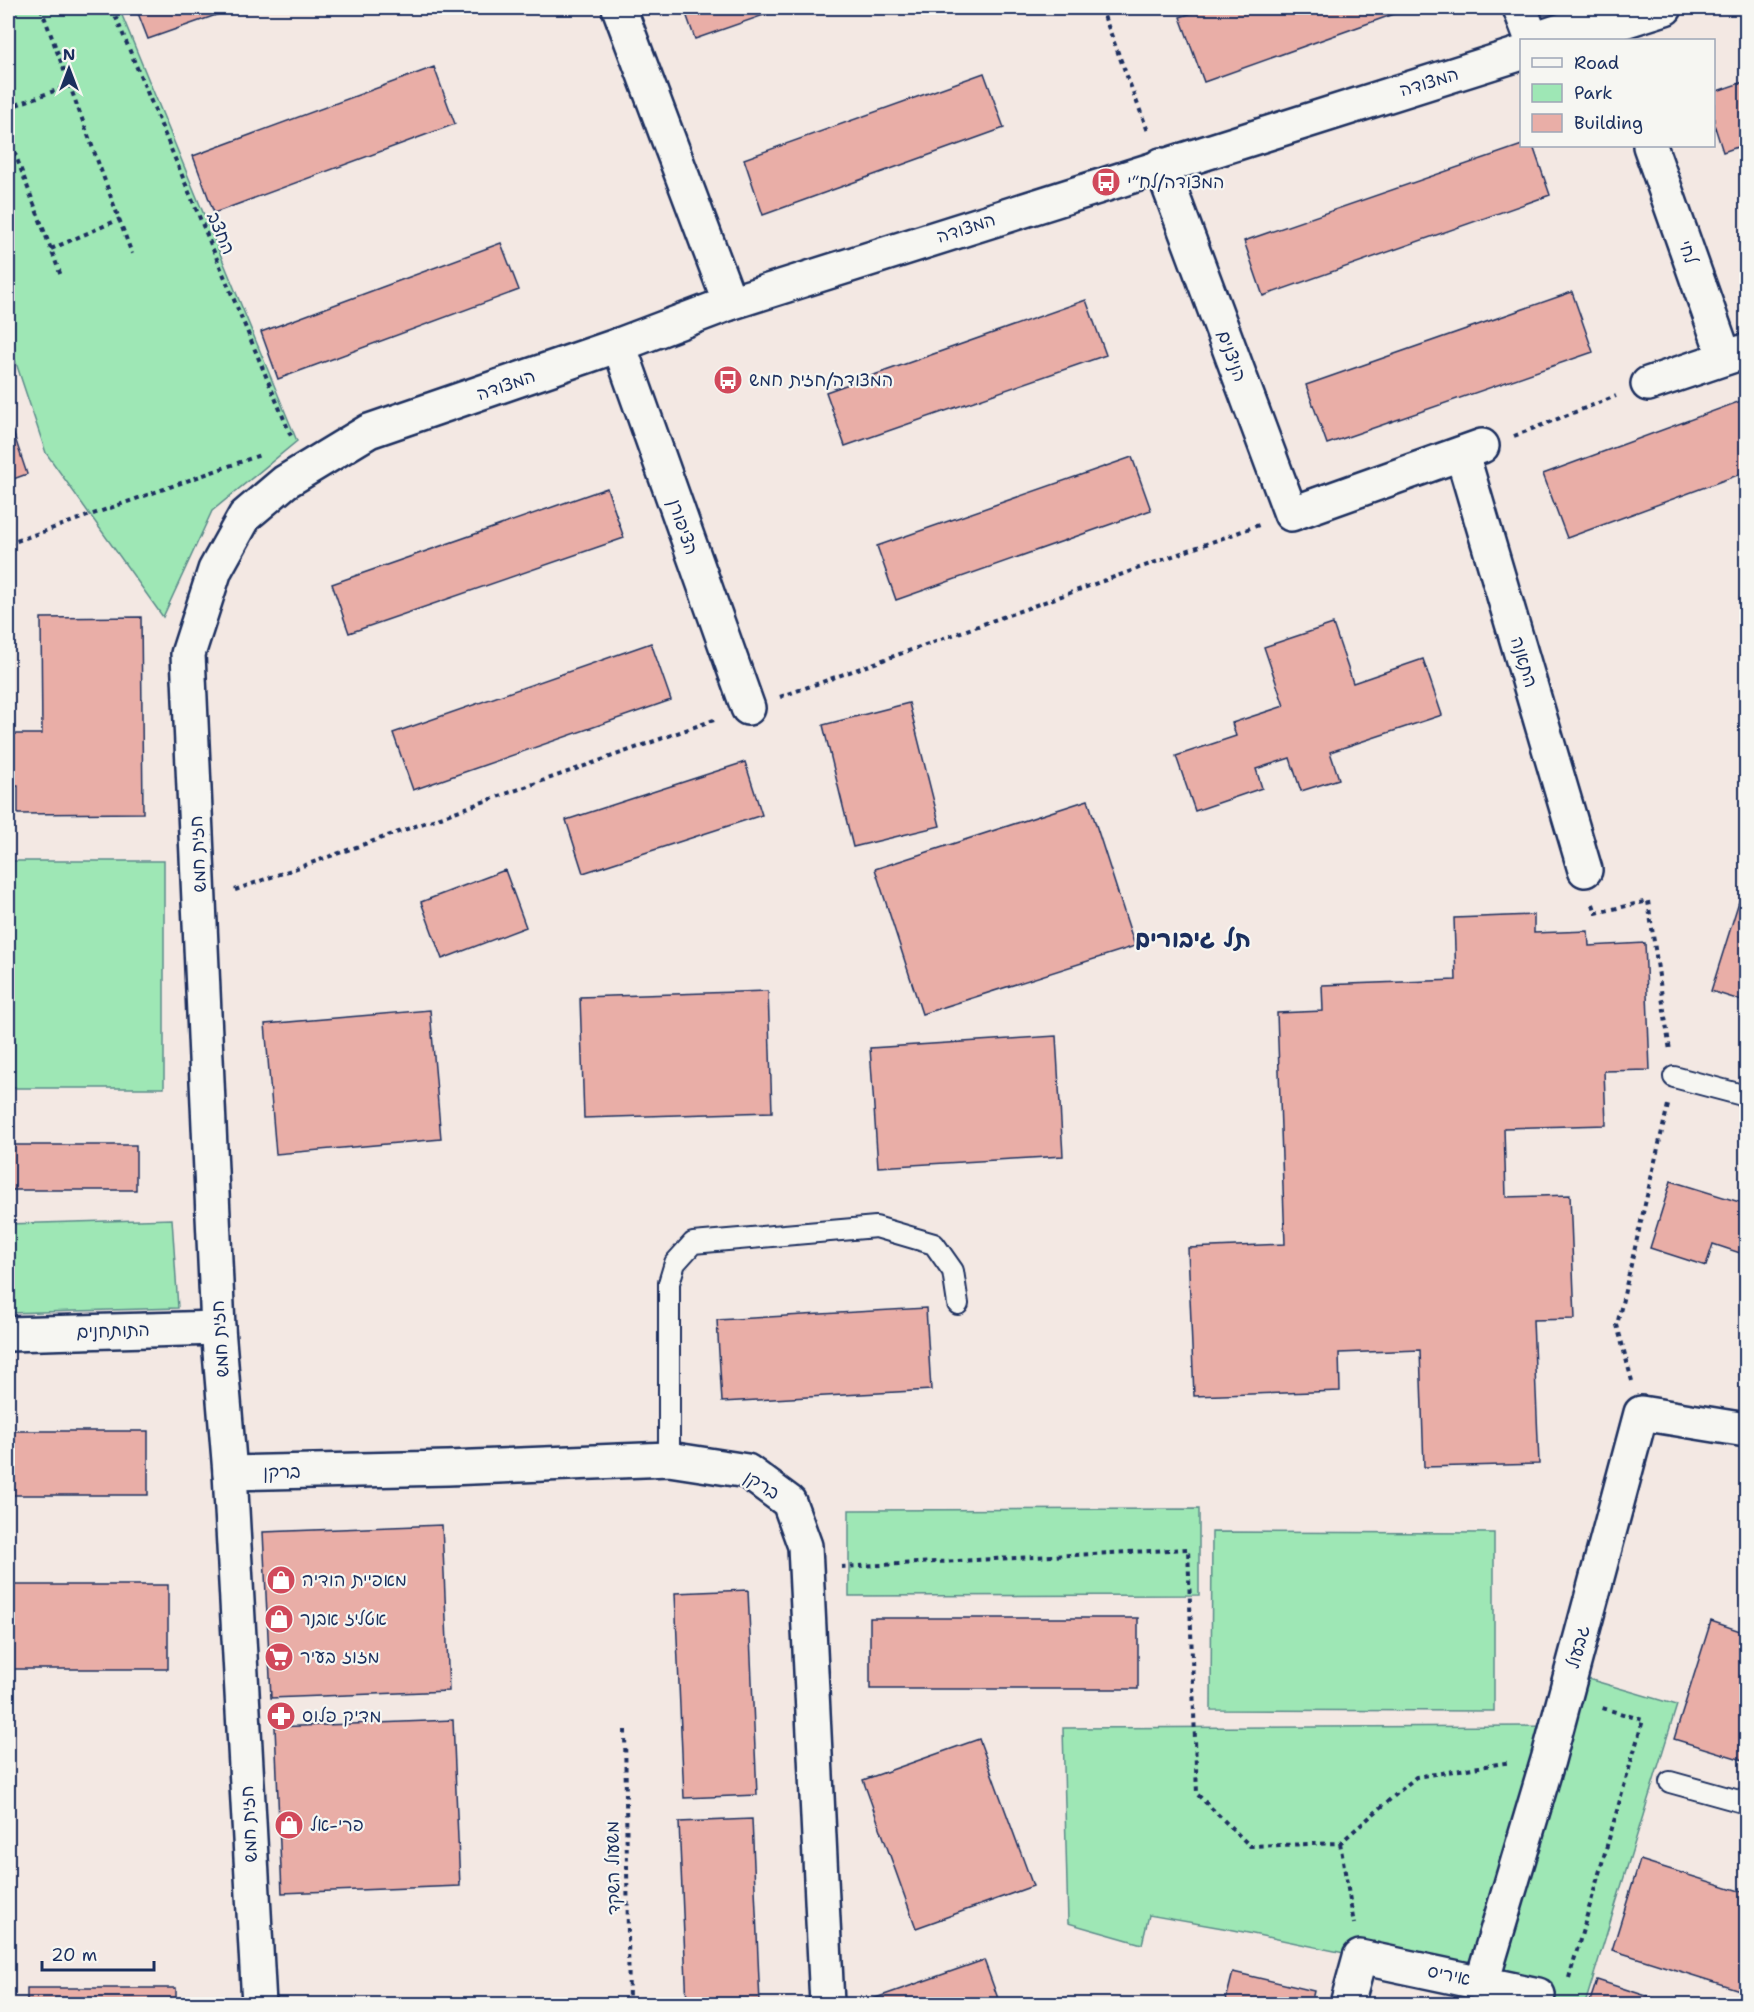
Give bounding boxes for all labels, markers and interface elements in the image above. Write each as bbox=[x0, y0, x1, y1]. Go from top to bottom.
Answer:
north arrow bbox=[39, 39, 99, 99]
legend bbox=[1520, 39, 1715, 147]
text: N bbox=[63, 44, 75, 65]
text: Road bbox=[1574, 51, 1619, 75]
street label: המצודה bbox=[1397, 62, 1461, 102]
text: Park bbox=[1574, 81, 1613, 105]
text: Building bbox=[1574, 111, 1643, 135]
bus stop icon: המצודה/לח״י bbox=[1090, 166, 1122, 198]
place label: המצודה/לח״י bbox=[1127, 170, 1224, 194]
street label: המצודה bbox=[934, 207, 998, 249]
street label: החצב bbox=[201, 208, 241, 258]
street label: לחי bbox=[1673, 237, 1703, 268]
street label: הניצנים bbox=[1212, 327, 1252, 385]
street label: המצודה bbox=[473, 364, 539, 406]
bus stop icon: המצודה/חזית חמש bbox=[712, 364, 744, 396]
place label: המצודה/חזית חמש bbox=[749, 368, 893, 392]
street label: הציפורן bbox=[662, 496, 704, 558]
street label: התאנה bbox=[1505, 634, 1543, 690]
street label: חזית חמש bbox=[184, 815, 212, 893]
district label: תל גיבורים bbox=[1135, 923, 1251, 955]
street label: חזית חמש bbox=[205, 1300, 235, 1378]
street label: התותחנים bbox=[76, 1318, 150, 1344]
street label: ברקן bbox=[263, 1460, 301, 1484]
street label: ברקן bbox=[740, 1465, 784, 1505]
shop icon: מאפיית הודיה bbox=[265, 1564, 297, 1596]
place label: מאפיית הודיה bbox=[302, 1568, 407, 1592]
shop icon: אטליז אבנר bbox=[263, 1603, 295, 1635]
place label: אטליז אבנר bbox=[300, 1607, 387, 1631]
street label: גבעול bbox=[1561, 1623, 1595, 1671]
supermarket icon: מזוז בעיר bbox=[263, 1641, 295, 1673]
place label: מזוז בעיר bbox=[300, 1645, 380, 1669]
pharmacy icon: מדיק פלוס bbox=[265, 1700, 297, 1732]
place label: מדיק פלוס bbox=[302, 1704, 382, 1728]
street label: חזית חמש bbox=[235, 1785, 263, 1863]
shop icon: פרי-אל bbox=[273, 1809, 305, 1841]
place label: פרי-אל bbox=[310, 1813, 364, 1837]
street label: משעול השקד bbox=[600, 1821, 626, 1915]
scale bar bbox=[42, 1934, 154, 1972]
text: 20 m bbox=[51, 1943, 97, 1967]
street label: איריס bbox=[1425, 1959, 1473, 1991]

